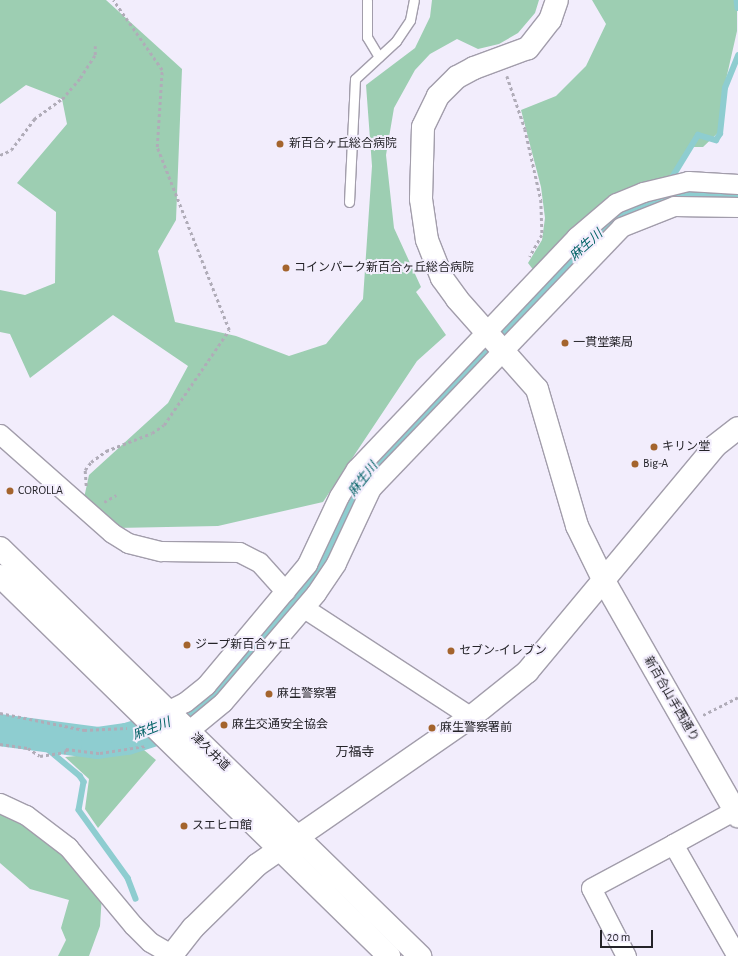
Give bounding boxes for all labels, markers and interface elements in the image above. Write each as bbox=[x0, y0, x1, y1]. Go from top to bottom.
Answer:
place label: 新百合ヶ丘総合病院 bbox=[289, 137, 397, 151]
marker: 新百合ヶ丘総合病院 bbox=[274, 138, 286, 150]
water label: 麻生川 bbox=[567, 227, 607, 265]
place label: コインパーク新百合ヶ丘総合病院 bbox=[294, 261, 474, 275]
marker: コインパーク新百合ヶ丘総合病院 bbox=[281, 263, 291, 273]
place label: 一貫堂薬局 bbox=[573, 336, 633, 350]
marker: 一貫堂薬局 bbox=[560, 338, 570, 348]
place label: キリン堂 bbox=[662, 440, 710, 454]
marker: キリン堂 bbox=[649, 442, 659, 452]
place label: Big-A bbox=[643, 457, 668, 471]
marker: Big-A bbox=[630, 459, 640, 469]
water label: 麻生川 bbox=[346, 460, 382, 500]
place label: COROLLA bbox=[18, 484, 63, 498]
marker: COROLLA bbox=[5, 486, 15, 496]
place label: ジープ新百合ヶ丘 bbox=[195, 638, 291, 652]
marker: ジープ新百合ヶ丘 bbox=[182, 640, 192, 650]
place label: セブン-イレブン bbox=[459, 644, 547, 658]
marker: セブン-イレブン bbox=[446, 646, 456, 656]
street label: 新百合山手西通り bbox=[641, 654, 701, 744]
place label: 麻生警察署 bbox=[277, 687, 337, 701]
marker: 麻生警察署 bbox=[264, 689, 274, 699]
water label: 麻生川 bbox=[131, 716, 173, 744]
place label: 麻生交通安全協会 bbox=[232, 718, 328, 732]
marker: 麻生交通安全協会 bbox=[219, 720, 229, 730]
place label: 麻生警察署前 bbox=[440, 721, 512, 735]
marker: 麻生警察署前 bbox=[427, 723, 437, 733]
street label: 津久井道 bbox=[188, 730, 232, 774]
district label: 万福寺 bbox=[336, 745, 374, 761]
place label: スエヒロ館 bbox=[192, 819, 252, 833]
marker: スエヒロ館 bbox=[179, 821, 189, 831]
scale bar bbox=[602, 922, 655, 948]
text: 20 m bbox=[607, 931, 630, 943]

